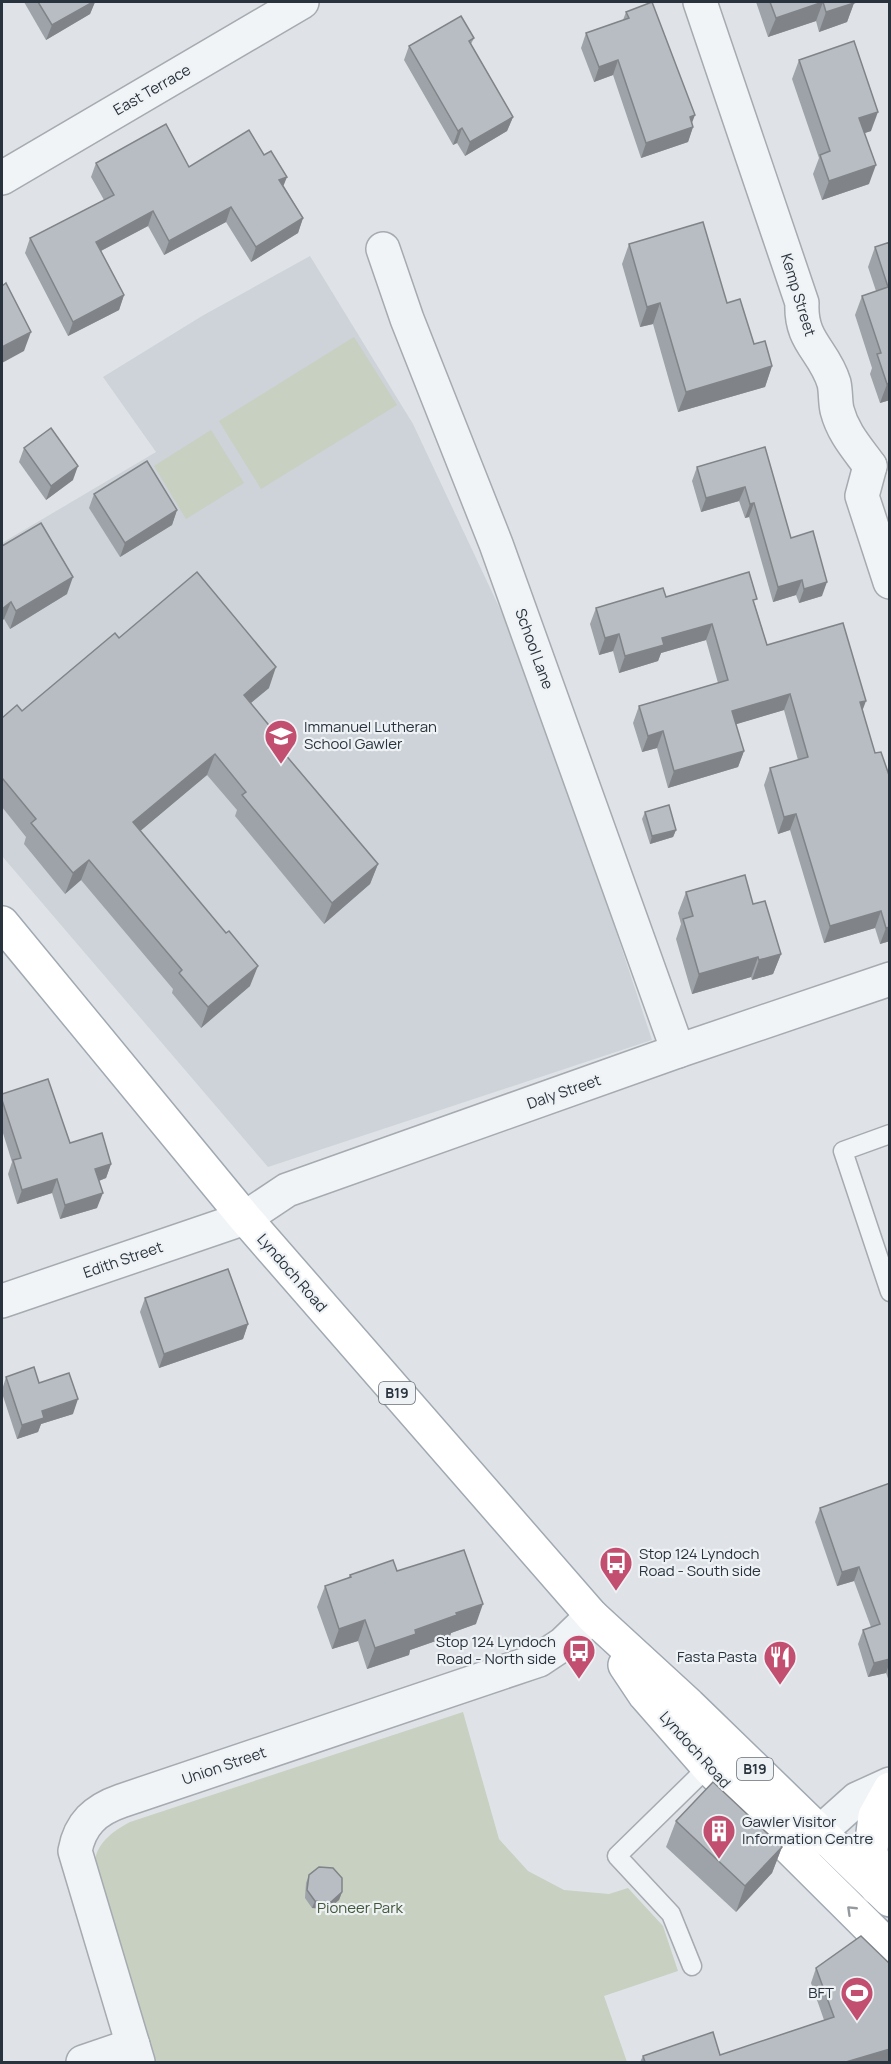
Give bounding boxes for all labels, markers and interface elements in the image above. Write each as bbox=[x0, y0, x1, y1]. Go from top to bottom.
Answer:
street label: East Terrace bbox=[109, 59, 194, 120]
street label: Kemp Street bbox=[776, 251, 821, 339]
street label: School Lane bbox=[510, 606, 559, 692]
place label: Immanuel Lutheran School Gawler bbox=[304, 716, 437, 754]
school or university icon: Immanuel Lutheran School Gawler bbox=[263, 718, 299, 765]
street label: Daly Street bbox=[524, 1069, 604, 1114]
street label: Lyndoch Road bbox=[253, 1229, 332, 1316]
street label: Edith Street bbox=[80, 1236, 165, 1283]
road number: B19 bbox=[379, 1382, 415, 1404]
place label: Stop 124 Lyndoch Road - South side bbox=[639, 1543, 761, 1581]
bus stop icon: Stop 124 Lyndoch Road - South side bbox=[598, 1545, 634, 1592]
place label: Stop 124 Lyndoch Road - North side bbox=[436, 1631, 556, 1669]
bus stop icon: Stop 124 Lyndoch Road - North side bbox=[561, 1633, 597, 1680]
restaurant icon: Fasta Pasta bbox=[762, 1639, 798, 1686]
place label: Fasta Pasta bbox=[677, 1646, 757, 1667]
street label: Lyndoch Road bbox=[655, 1707, 736, 1793]
street label: Union Street bbox=[179, 1741, 269, 1790]
road number: B19 bbox=[737, 1758, 773, 1780]
place label: Gawler Visitor Information Centre bbox=[742, 1811, 874, 1849]
building icon: Gawler Visitor Information Centre bbox=[701, 1813, 737, 1860]
park label: Pioneer Park bbox=[317, 1897, 404, 1918]
one-way arrow bbox=[848, 1907, 859, 1918]
sports icon: BFT bbox=[839, 1975, 875, 2022]
place label: BFT bbox=[808, 1982, 834, 2003]

